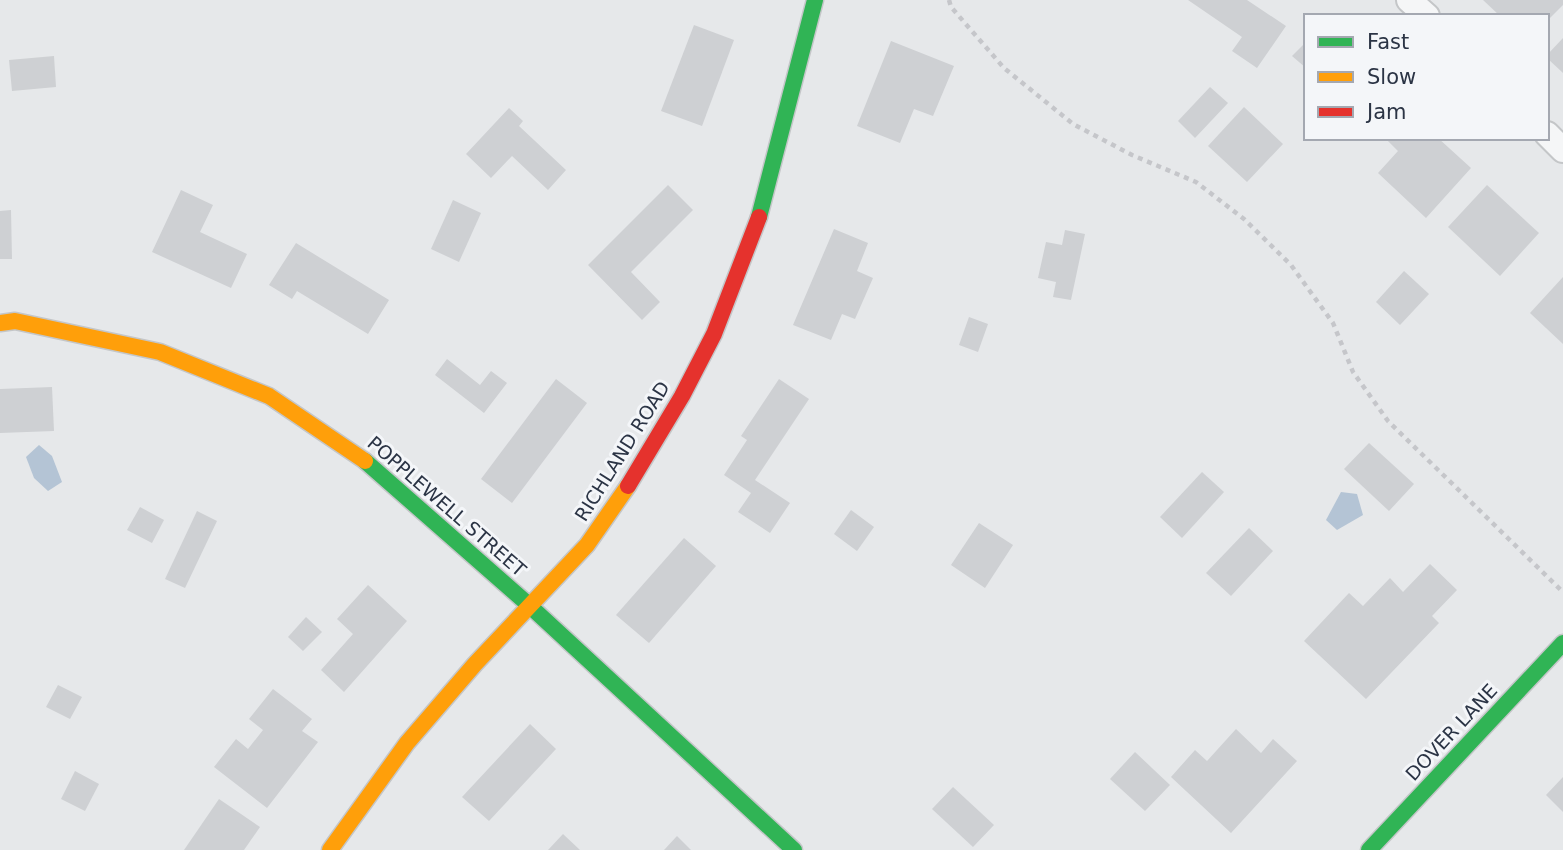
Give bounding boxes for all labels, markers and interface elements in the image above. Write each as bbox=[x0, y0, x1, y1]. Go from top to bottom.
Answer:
legend bbox=[1304, 14, 1549, 140]
text: Fast bbox=[1367, 30, 1409, 54]
text: Slow bbox=[1367, 65, 1416, 89]
text: Jam bbox=[1365, 100, 1407, 124]
street label: RICHLAND ROAD bbox=[570, 377, 674, 525]
street label: POPPLEWELL STREET bbox=[363, 431, 531, 581]
street label: DOVER LANE bbox=[1401, 679, 1501, 785]

